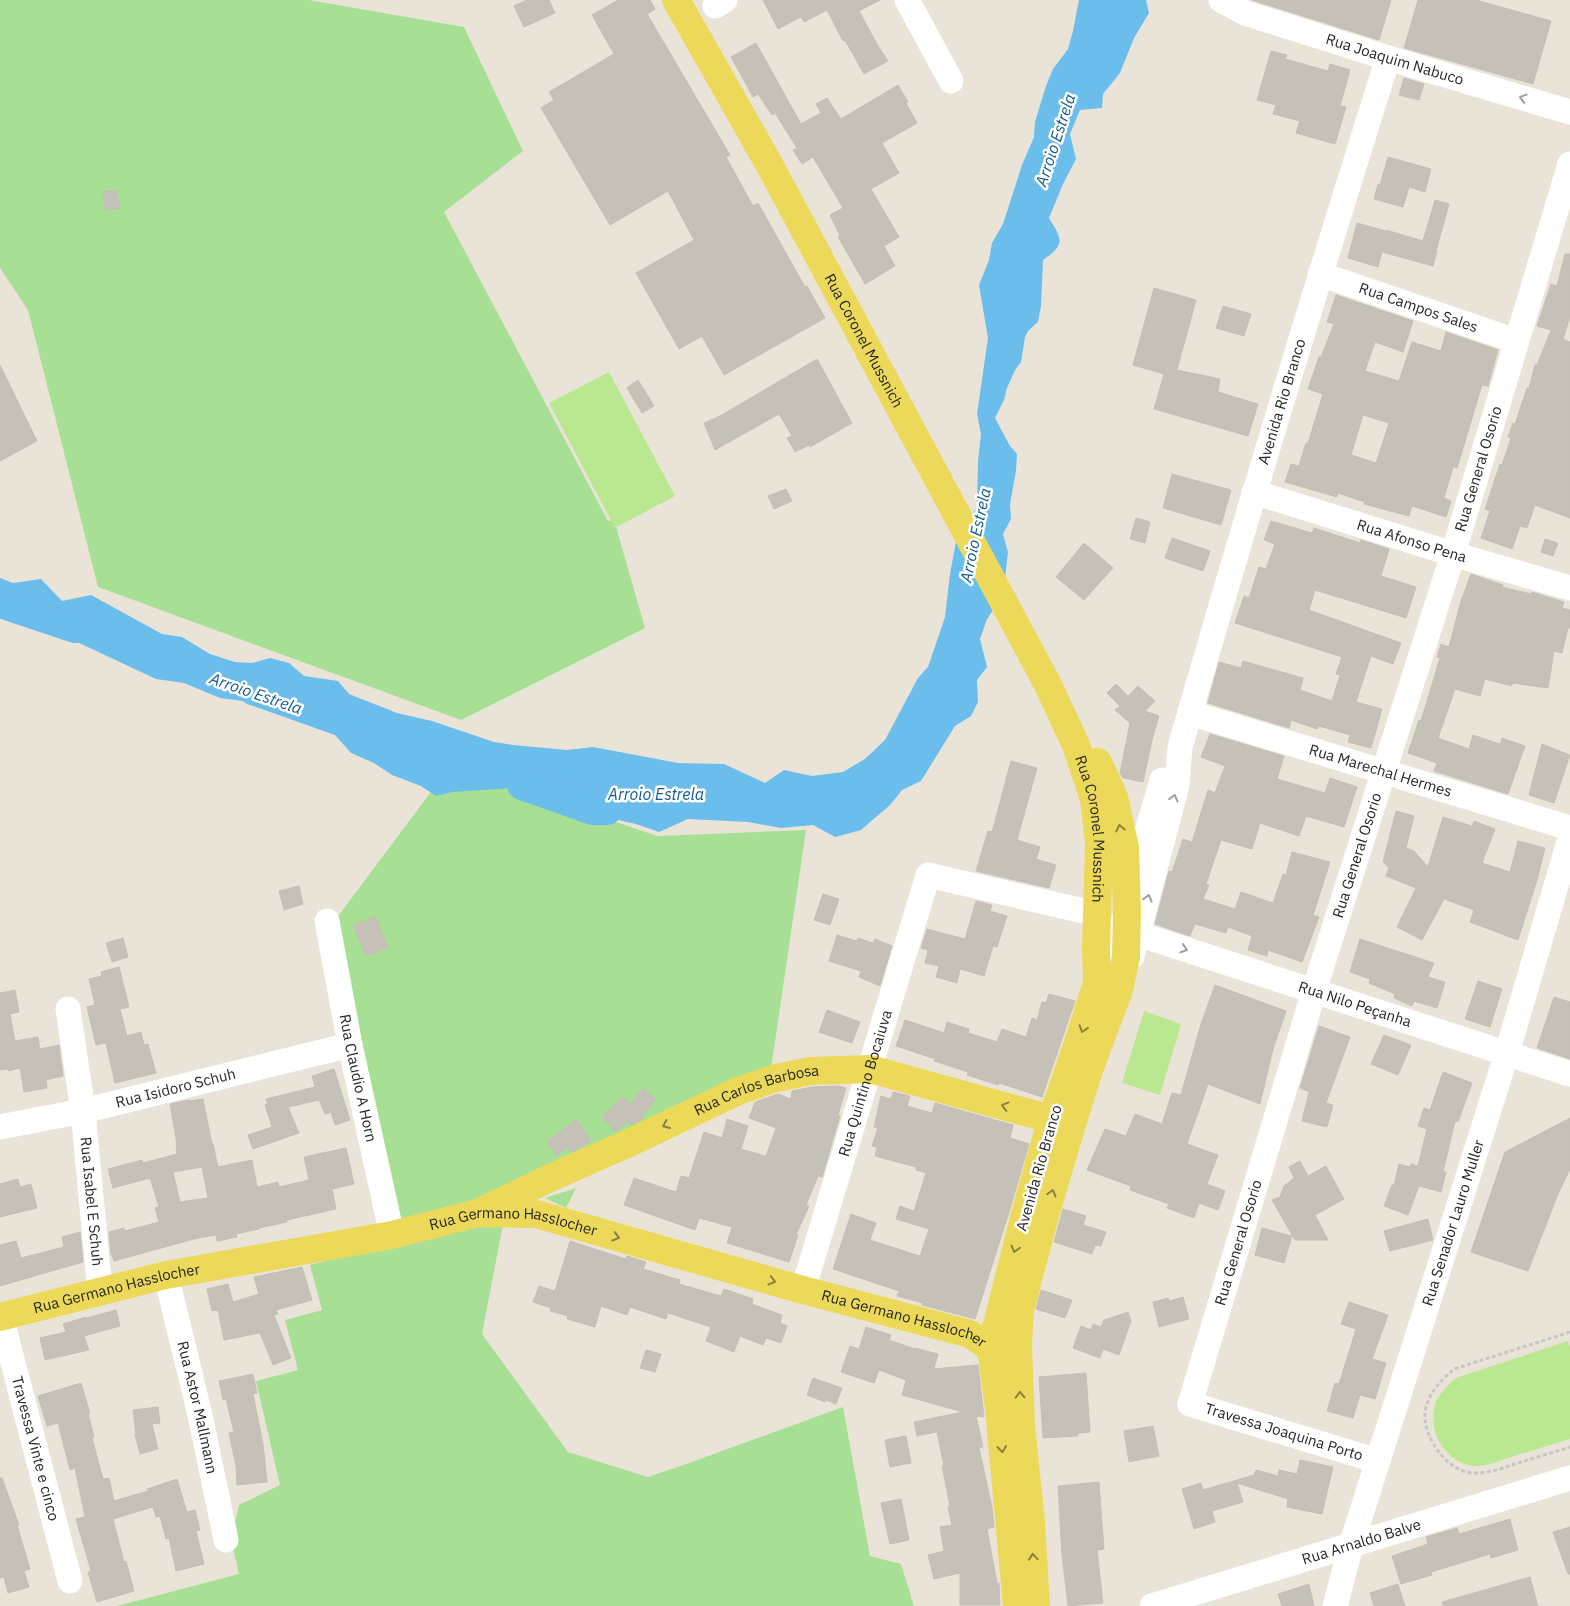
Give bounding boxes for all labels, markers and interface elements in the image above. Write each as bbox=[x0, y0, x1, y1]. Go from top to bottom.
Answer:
street label: Rua Joaquim Nabuco bbox=[1323, 29, 1466, 89]
water label: Arroio Estrela bbox=[1030, 91, 1079, 190]
one-way arrow bbox=[1519, 93, 1528, 104]
street label: Rua Coronel Mussnich bbox=[820, 270, 908, 411]
street label: Rua Campos Sales bbox=[1357, 278, 1481, 336]
street label: Avenida Rio Branco bbox=[1253, 336, 1309, 467]
street label: Rua General Osorio bbox=[1450, 404, 1506, 534]
water label: Arroio Estrela bbox=[955, 486, 995, 585]
street label: Rua Afonso Pena bbox=[1354, 515, 1469, 566]
water label: Arroio Estrela bbox=[206, 668, 305, 718]
street label: Rua Marechal Hermes bbox=[1307, 740, 1454, 801]
street label: Rua Coronel Mussnich bbox=[1071, 753, 1109, 903]
water label: Arroio Estrela bbox=[607, 784, 704, 804]
street label: Rua General Osorio bbox=[1328, 790, 1385, 920]
one-way arrow bbox=[1168, 794, 1179, 803]
one-way arrow bbox=[1116, 824, 1126, 833]
one-way arrow bbox=[1142, 895, 1152, 903]
one-way arrow bbox=[1180, 943, 1188, 953]
street label: Rua Nilo Peçanha bbox=[1296, 977, 1414, 1031]
street label: Rua Quintino Bocaiuva bbox=[834, 1008, 896, 1159]
street label: Rua Claudio A Horn bbox=[335, 1012, 381, 1144]
one-way arrow bbox=[1078, 1025, 1088, 1033]
street label: Rua Carlos Barbosa bbox=[691, 1061, 820, 1120]
street label: Rua Isidoro Schuh bbox=[114, 1064, 238, 1112]
one-way arrow bbox=[1002, 1101, 1010, 1111]
street label: Avenida Rio Branco bbox=[1011, 1103, 1066, 1233]
one-way arrow bbox=[662, 1119, 671, 1130]
street label: Rua Isabel E Schuh bbox=[76, 1136, 108, 1267]
street label: Rua Senador Lauro Muller bbox=[1418, 1137, 1488, 1308]
street label: Rua General Osorio bbox=[1210, 1177, 1266, 1308]
one-way arrow bbox=[1046, 1190, 1056, 1198]
street label: Rua Germano Hasslocher bbox=[427, 1203, 600, 1240]
one-way arrow bbox=[612, 1231, 620, 1241]
one-way arrow bbox=[1011, 1245, 1021, 1253]
street label: Rua Germano Hasslocher bbox=[31, 1259, 202, 1317]
one-way arrow bbox=[768, 1276, 776, 1286]
street label: Rua Germano Hasslocher bbox=[819, 1285, 991, 1352]
street label: Rua Astor Mallmann bbox=[173, 1339, 222, 1475]
street label: Travessa Vinte e cinco bbox=[8, 1374, 64, 1523]
one-way arrow bbox=[1015, 1391, 1025, 1399]
street label: Travessa Joaquina Porto bbox=[1203, 1398, 1365, 1465]
one-way arrow bbox=[996, 1445, 1007, 1453]
street label: Rua Arnaldo Balve bbox=[1299, 1514, 1423, 1569]
one-way arrow bbox=[1027, 1553, 1038, 1561]

